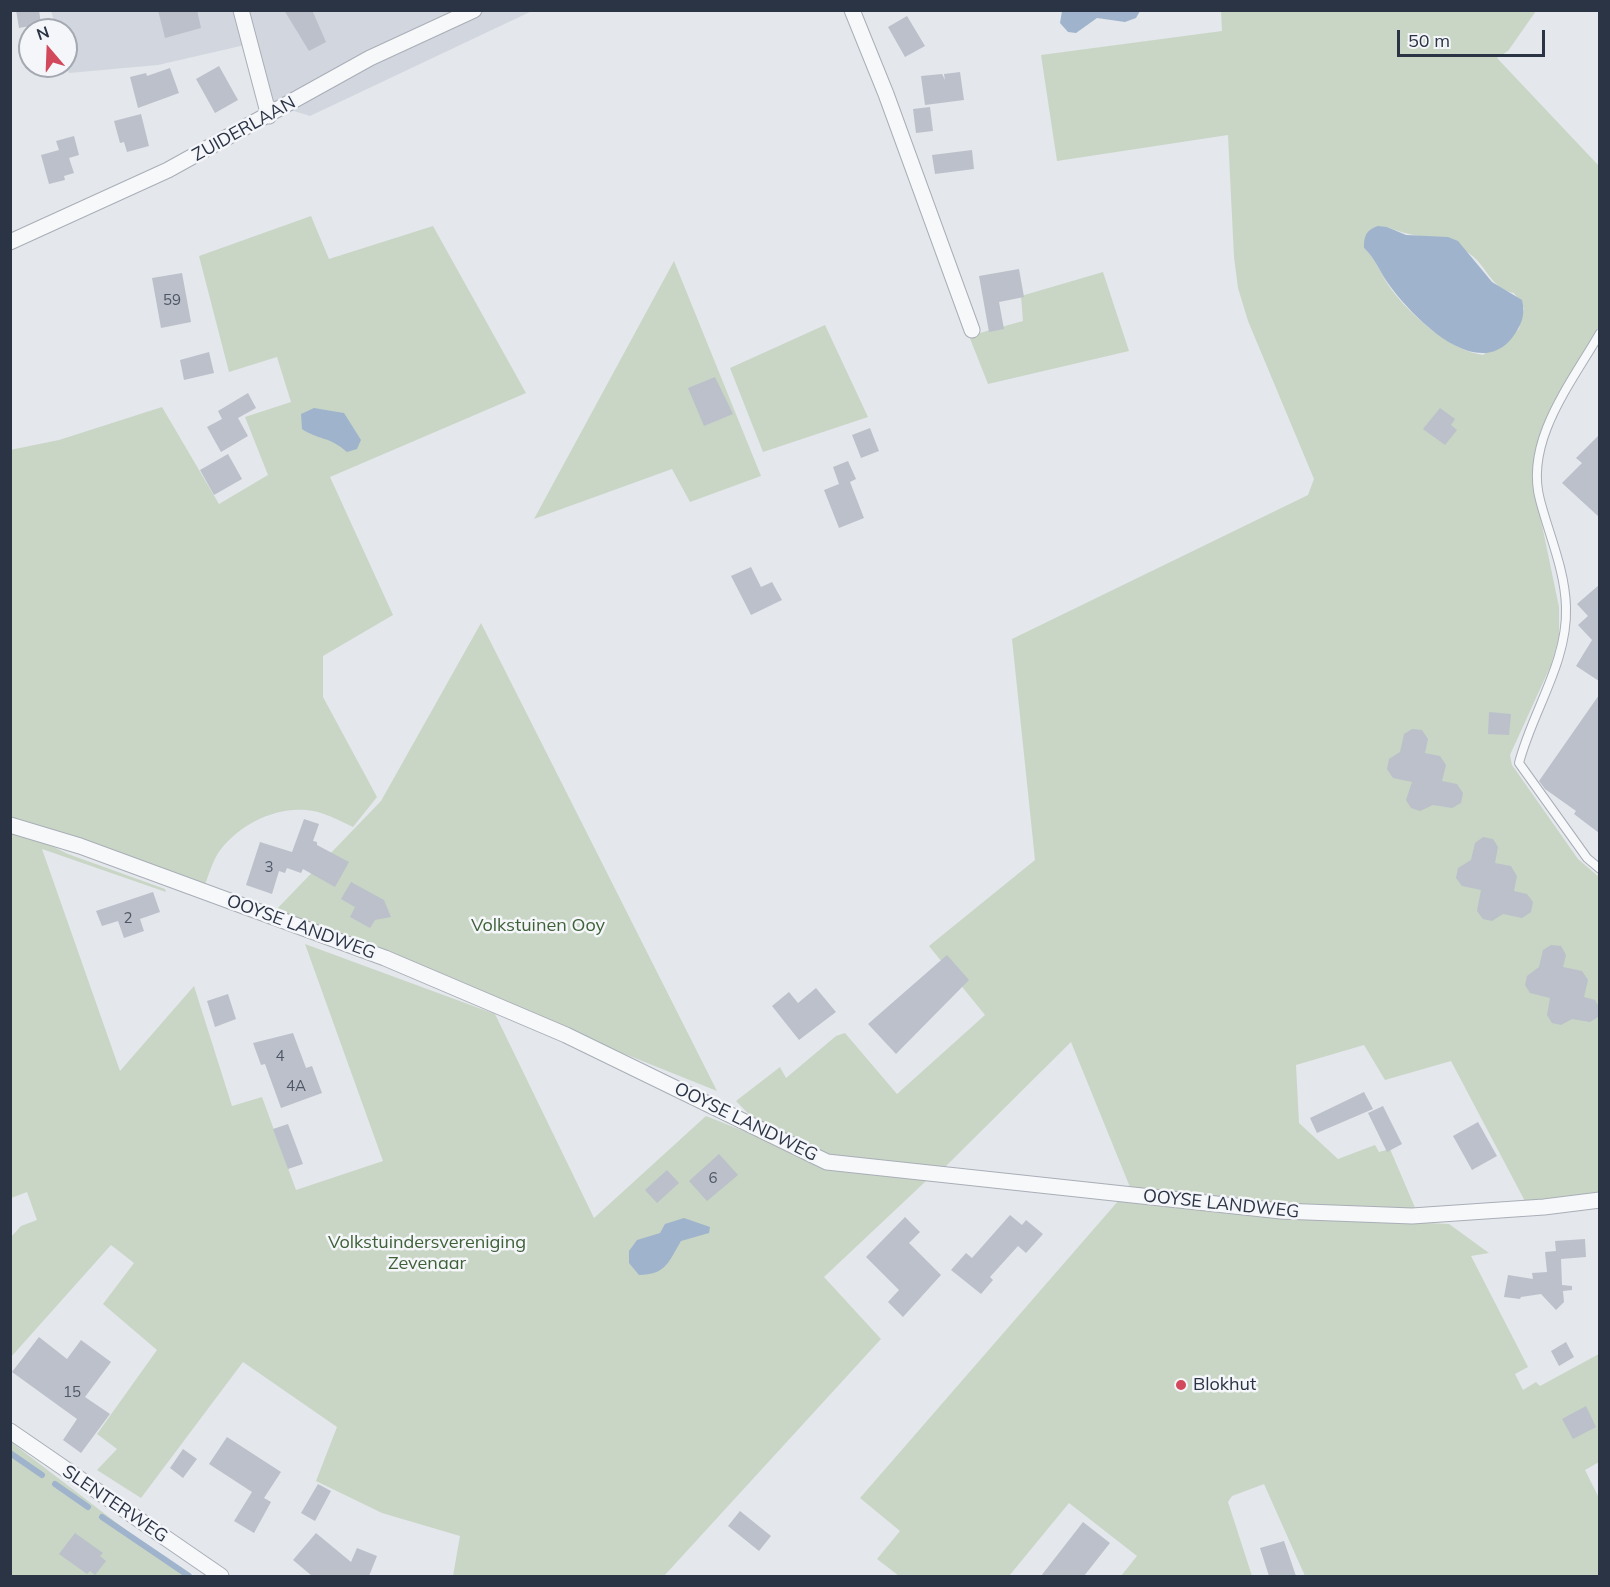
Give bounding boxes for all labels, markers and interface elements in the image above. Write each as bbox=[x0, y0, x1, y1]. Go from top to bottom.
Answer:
north arrow bbox=[18, 18, 78, 78]
scale bar bbox=[1400, 18, 1548, 56]
text: N bbox=[34, 21, 52, 44]
text: 50 m bbox=[1408, 29, 1450, 52]
street label: ZUIDERLAAN bbox=[189, 92, 299, 166]
house number: 59 bbox=[163, 291, 181, 309]
house number: 3 bbox=[265, 858, 273, 876]
street label: OOYSE LANDWEG bbox=[224, 890, 378, 964]
house number: 2 bbox=[124, 909, 132, 927]
park label: Volkstuinen Ooy bbox=[471, 915, 605, 937]
house number: 4 bbox=[276, 1047, 284, 1065]
house number: 4A bbox=[286, 1077, 306, 1095]
street label: OOYSE LANDWEG bbox=[671, 1078, 821, 1166]
house number: 6 bbox=[709, 1169, 717, 1187]
street label: OOYSE LANDWEG bbox=[1142, 1185, 1300, 1223]
park label: Volkstuindersvereniging Zevenaar bbox=[328, 1232, 526, 1274]
place label: Blokhut bbox=[1193, 1374, 1256, 1396]
marker: Blokhut bbox=[1174, 1378, 1188, 1392]
house number: 15 bbox=[63, 1383, 81, 1401]
street label: SLENTERWEG bbox=[58, 1461, 172, 1547]

